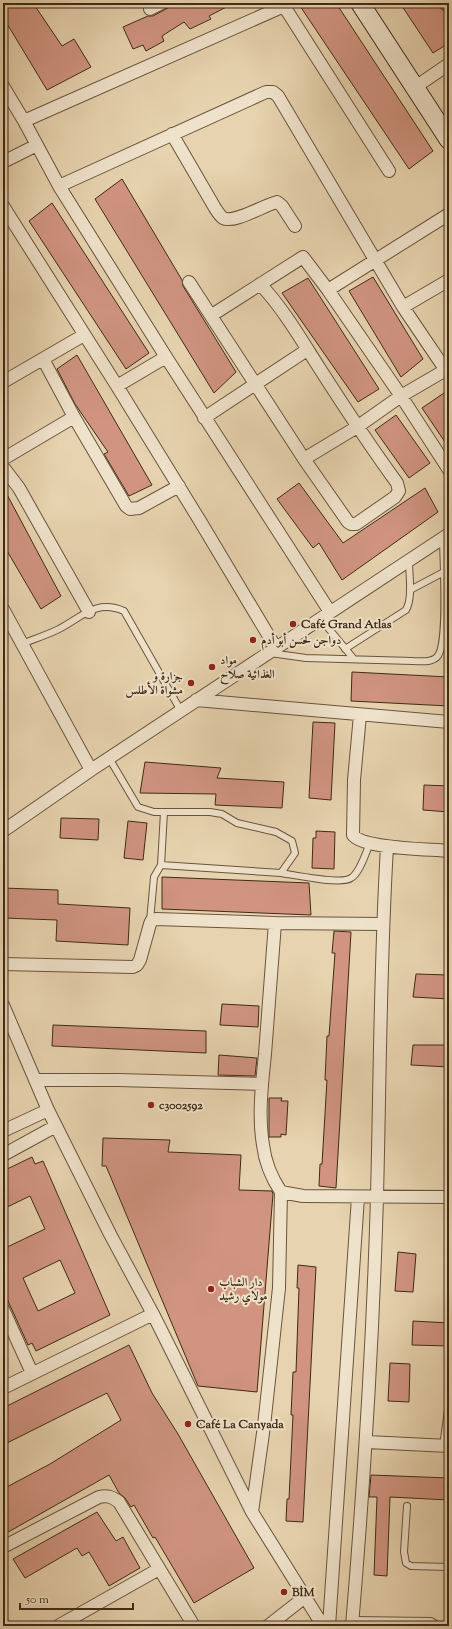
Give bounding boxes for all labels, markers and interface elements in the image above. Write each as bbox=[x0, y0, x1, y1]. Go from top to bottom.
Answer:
place label: Café Grand Atlas bbox=[301, 616, 392, 634]
marker: Café Grand Atlas bbox=[288, 619, 298, 629]
place label: دواجن لحسن أبو أدم bbox=[261, 632, 341, 651]
marker: دواجن لحسن أبو أدم bbox=[248, 635, 258, 645]
place label: مواد الغذائية صلاح bbox=[220, 652, 275, 685]
marker: مواد الغذائية صلاح bbox=[207, 662, 217, 672]
place label: جزارة و مشواة الأطلس bbox=[125, 668, 183, 700]
marker: جزارة و مشواة الأطلس bbox=[186, 678, 196, 688]
place label: c3002592 bbox=[159, 1097, 203, 1115]
marker: c3002592 bbox=[146, 1100, 156, 1110]
place label: دار الشباب مولاي رشيد bbox=[219, 1274, 268, 1306]
marker: دار الشباب مولاي رشيد bbox=[206, 1284, 216, 1294]
place label: Café La Canyada bbox=[196, 1416, 284, 1434]
marker: Café La Canyada bbox=[183, 1419, 193, 1429]
place label: BİM bbox=[291, 1584, 315, 1602]
scale bar bbox=[20, 1585, 133, 1611]
marker: BİM bbox=[279, 1587, 289, 1597]
text: 50 m bbox=[25, 1591, 49, 1609]

